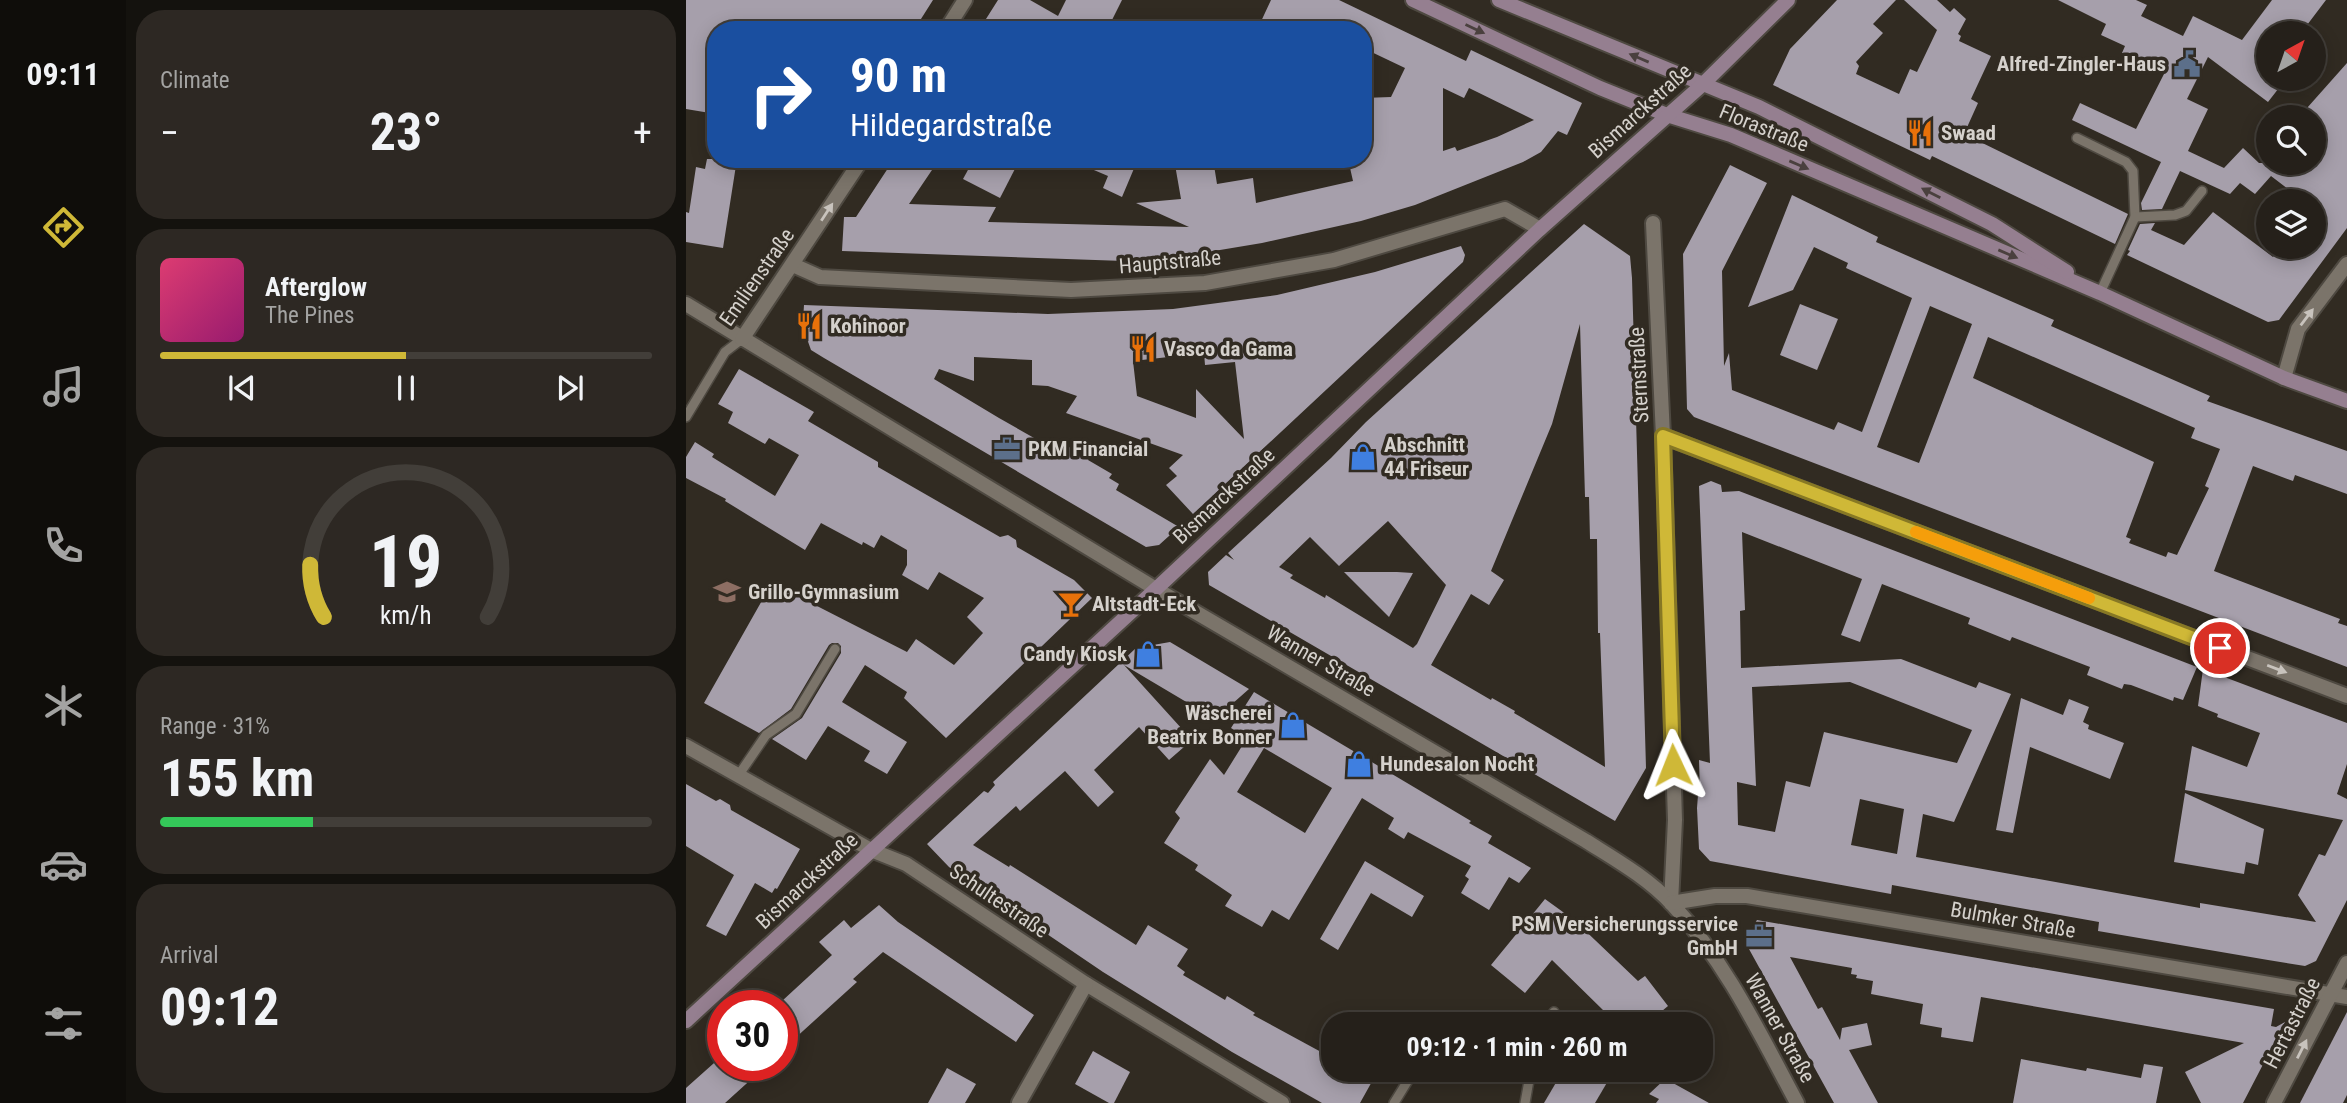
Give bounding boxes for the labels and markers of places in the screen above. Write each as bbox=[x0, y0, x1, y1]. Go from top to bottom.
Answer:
public building icon: Alfred-Zingler-Haus bbox=[2172, 49, 2202, 79]
place label: Alfred-Zingler-Haus bbox=[1997, 52, 2166, 76]
restaurant icon: Swaad bbox=[1905, 118, 1935, 148]
place label: Swaad bbox=[1941, 121, 1996, 145]
restaurant icon: Kohinoor bbox=[794, 311, 824, 341]
place label: Kohinoor bbox=[830, 314, 906, 338]
restaurant icon: Vasco da Gama bbox=[1128, 334, 1158, 364]
place label: Vasco da Gama bbox=[1164, 337, 1293, 361]
place label: Abschnitt 44 Friseur bbox=[1384, 433, 1469, 481]
office icon: PKM Financial bbox=[992, 434, 1022, 464]
place label: PKM Financial bbox=[1028, 437, 1148, 461]
shop icon: Abschnitt 44 Friseur bbox=[1348, 442, 1378, 472]
school or university icon: Grillo-Gymnasium bbox=[712, 577, 742, 607]
place label: Grillo-Gymnasium bbox=[748, 580, 899, 604]
bar icon: Altstadt-Eck bbox=[1056, 589, 1086, 619]
place label: Altstadt-Eck bbox=[1092, 592, 1197, 616]
pin bbox=[2190, 618, 2250, 678]
shop icon: Candy Kiosk bbox=[1133, 639, 1163, 669]
place label: Candy Kiosk bbox=[1023, 642, 1128, 666]
place label: Wäscherei Beatrix Bonner bbox=[1147, 701, 1272, 749]
shop icon: Wäscherei Beatrix Bonner bbox=[1278, 710, 1308, 740]
shop icon: Hundesalon Nocht bbox=[1344, 749, 1374, 779]
place label: Hundesalon Nocht bbox=[1380, 752, 1534, 776]
place label: PSM Versicherungsservice GmbH bbox=[1512, 912, 1738, 960]
office icon: PSM Versicherungsservice GmbH bbox=[1744, 921, 1774, 951]

